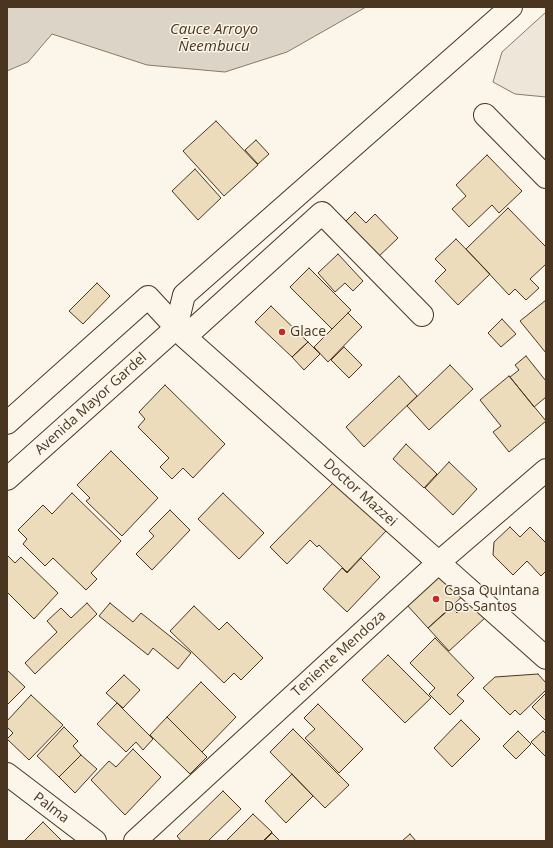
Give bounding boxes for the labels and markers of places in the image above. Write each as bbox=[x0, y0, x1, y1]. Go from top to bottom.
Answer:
place label: Glace bbox=[290, 324, 326, 340]
marker: Glace bbox=[277, 327, 287, 337]
place label: Casa Quintana Dos Santos bbox=[444, 583, 539, 616]
marker: Casa Quintana Dos Santos bbox=[431, 594, 441, 604]

